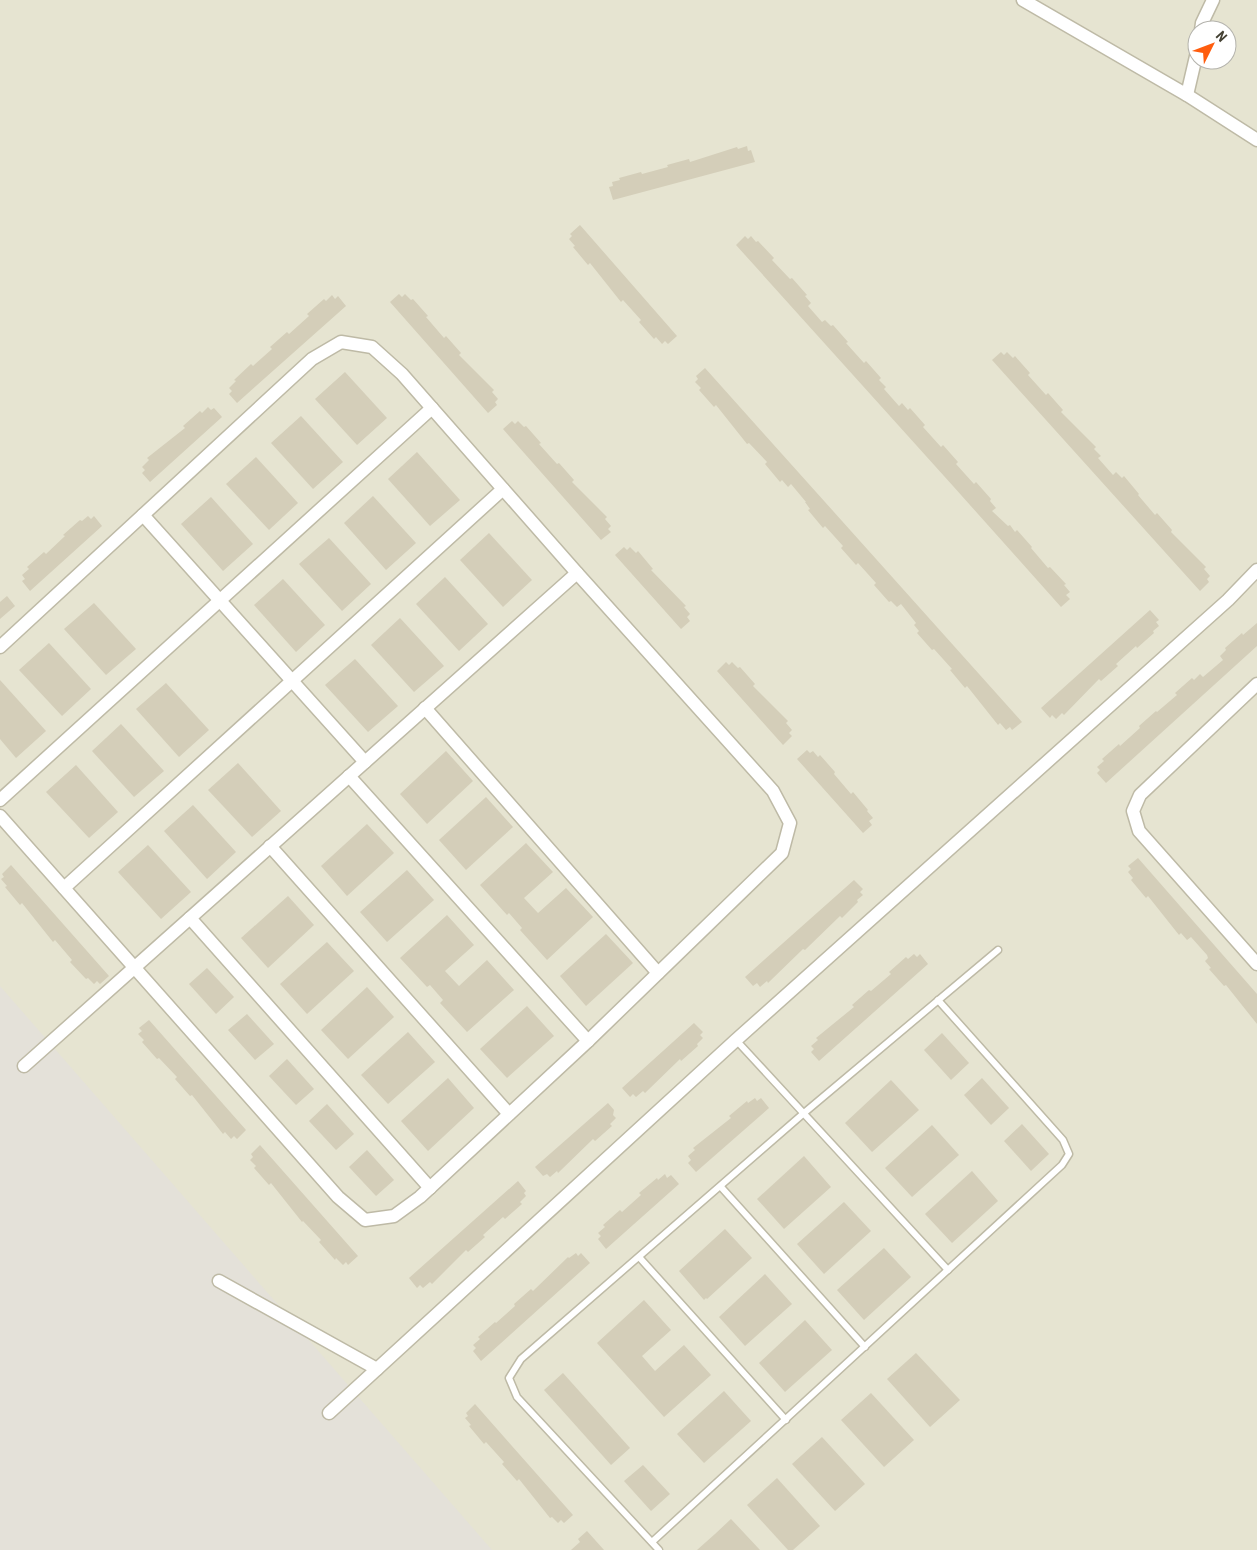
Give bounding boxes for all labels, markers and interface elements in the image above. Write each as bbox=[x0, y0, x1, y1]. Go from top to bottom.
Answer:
north arrow bbox=[1187, 20, 1237, 70]
text: N bbox=[1213, 28, 1230, 45]

